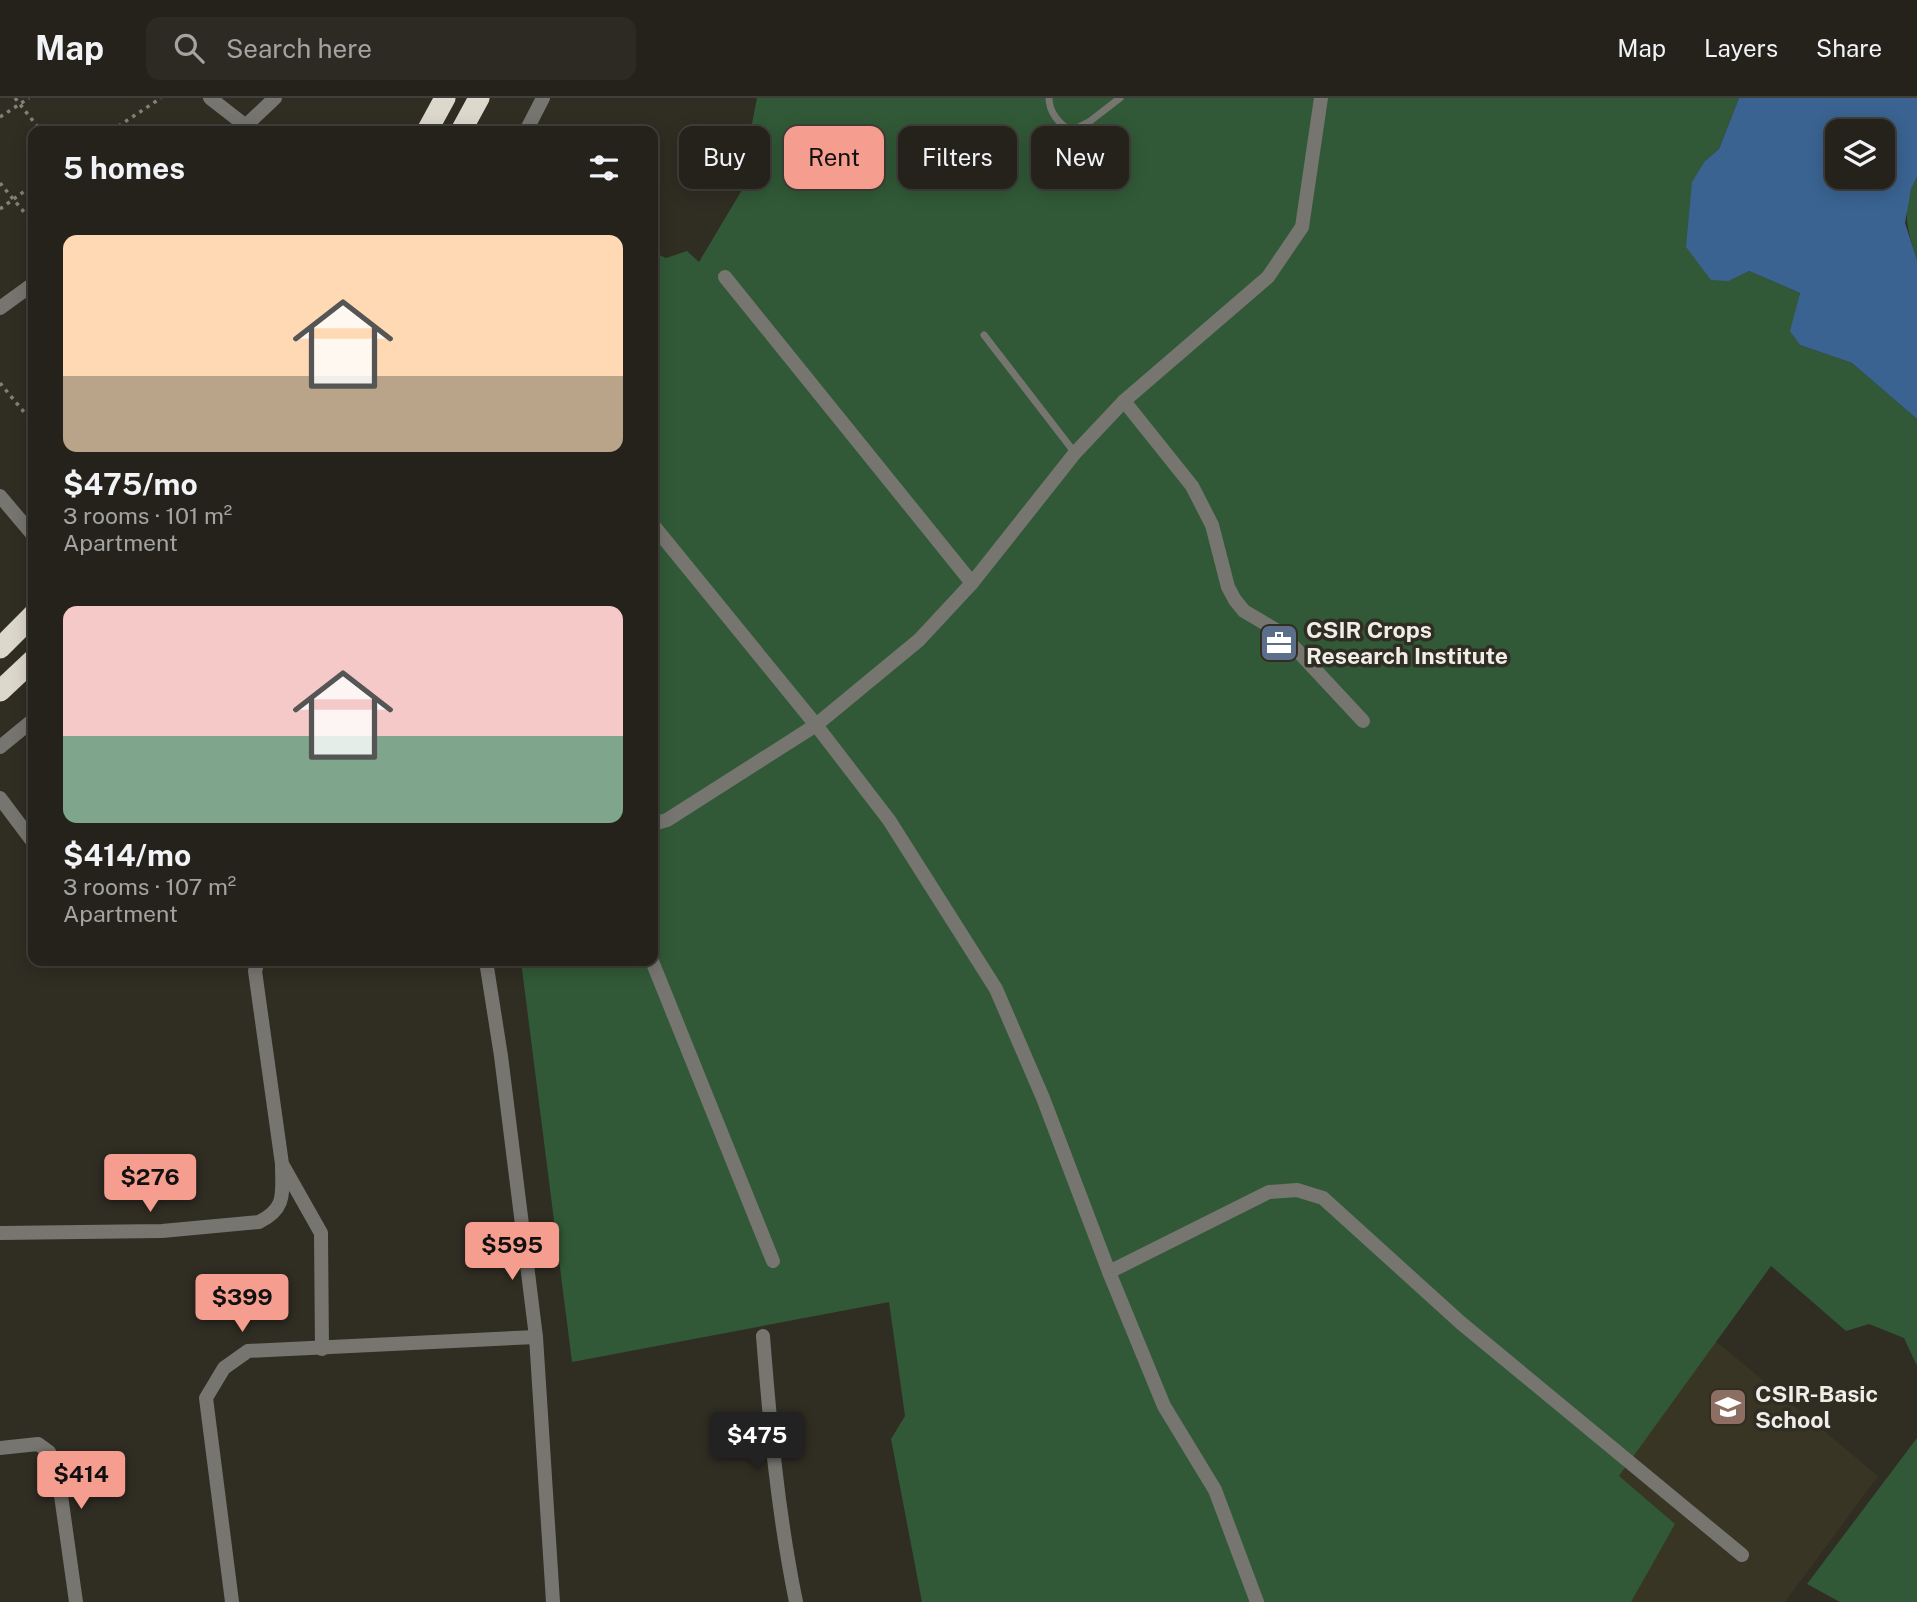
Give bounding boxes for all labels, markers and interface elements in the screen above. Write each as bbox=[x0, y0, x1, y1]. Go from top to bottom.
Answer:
search box bbox=[146, 17, 636, 80]
text: Map bbox=[35, 29, 104, 67]
icon: search bbox=[170, 29, 208, 67]
text: Search here bbox=[226, 33, 372, 64]
text: Map bbox=[1617, 34, 1666, 62]
text: Layers bbox=[1704, 34, 1778, 62]
text: Share bbox=[1816, 34, 1882, 62]
map controls bbox=[1825, 119, 1895, 189]
button: layers bbox=[1825, 119, 1895, 189]
chip: Buy bbox=[679, 126, 770, 189]
chip: Rent bbox=[784, 126, 884, 189]
chip: Filters bbox=[898, 126, 1017, 189]
chip: New bbox=[1031, 126, 1129, 189]
icon: filters bbox=[585, 149, 623, 187]
text: 5 homes bbox=[63, 150, 185, 186]
icon: home bbox=[280, 281, 406, 407]
text: $475/mo bbox=[63, 466, 198, 502]
text: 3 rooms · 101 m² bbox=[63, 502, 232, 529]
text: Apartment bbox=[63, 529, 178, 556]
place label: CSIR Crops Research Institute bbox=[1306, 616, 1508, 669]
office icon: CSIR Crops Research Institute bbox=[1258, 622, 1300, 664]
icon: home bbox=[280, 652, 406, 778]
text: $414/mo bbox=[63, 837, 191, 873]
text: 3 rooms · 107 m² bbox=[63, 873, 236, 900]
text: Apartment bbox=[63, 900, 178, 927]
pin: $276 bbox=[109, 1154, 191, 1214]
text: $276 bbox=[120, 1163, 180, 1190]
pin: $595 bbox=[471, 1222, 553, 1282]
text: $595 bbox=[481, 1231, 543, 1258]
pin: $399 bbox=[201, 1274, 283, 1334]
text: $399 bbox=[211, 1283, 273, 1310]
place label: CSIR-Basic School bbox=[1755, 1380, 1878, 1433]
school or university icon: CSIR-Basic School bbox=[1707, 1386, 1749, 1428]
pin: $475 bbox=[716, 1412, 798, 1472]
text: $475 bbox=[727, 1421, 787, 1448]
pin: $414 bbox=[40, 1452, 122, 1511]
text: $414 bbox=[53, 1460, 109, 1487]

